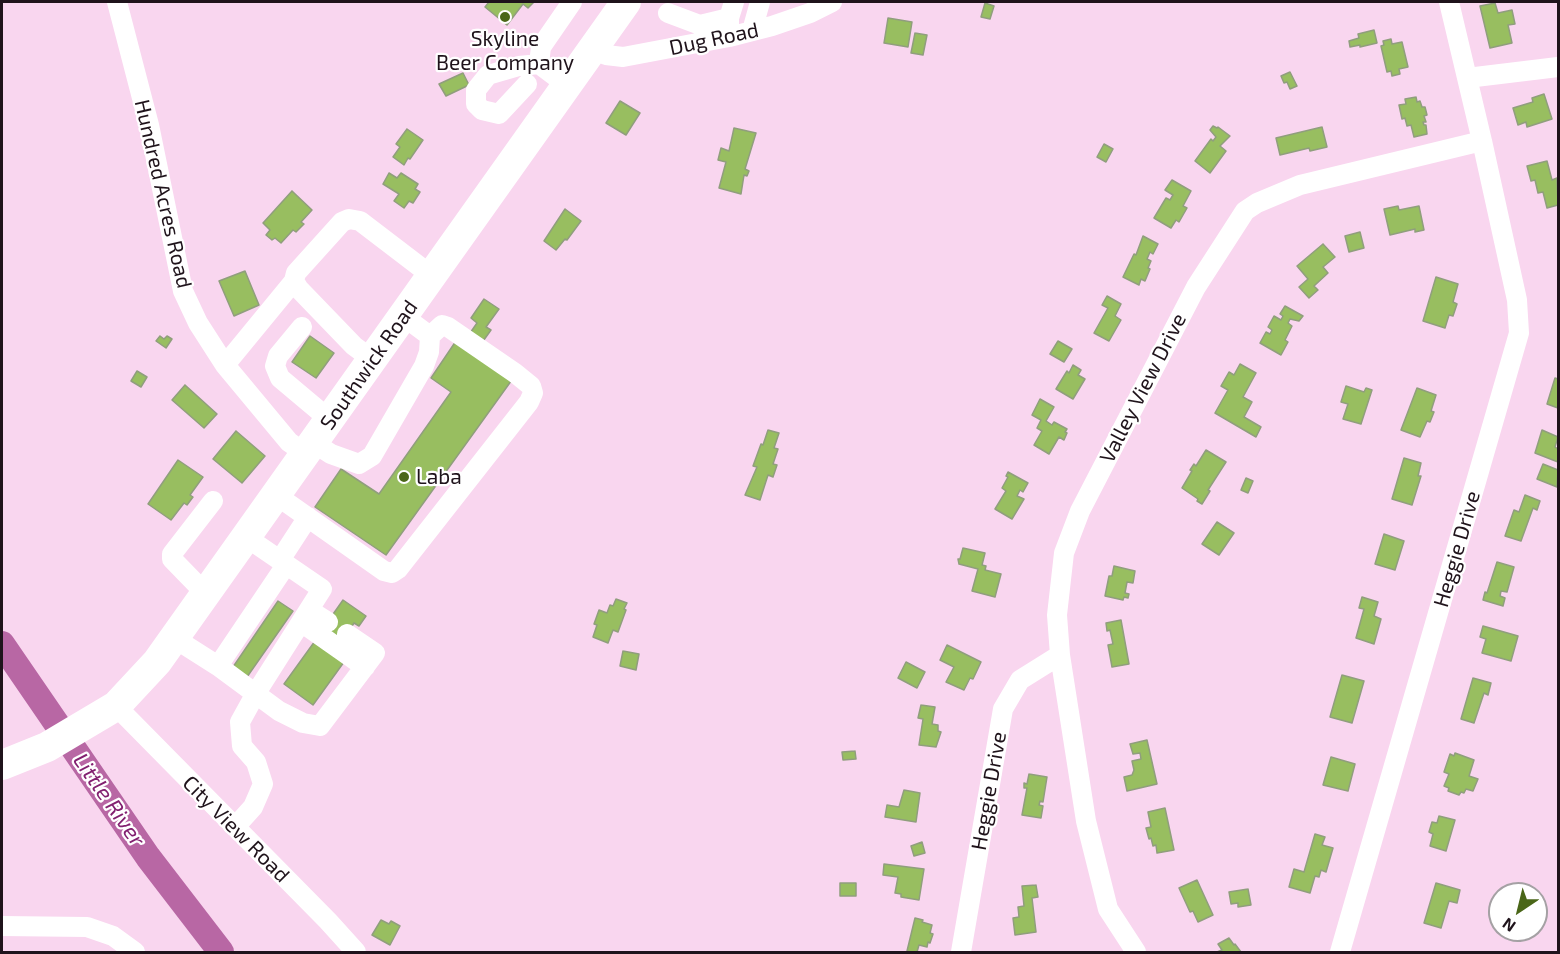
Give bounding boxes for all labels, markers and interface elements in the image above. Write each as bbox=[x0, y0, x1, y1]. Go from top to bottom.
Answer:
marker: Skyline Beer Company bbox=[498, 10, 512, 24]
street label: Dug Road bbox=[667, 17, 761, 61]
place label: Skyline Beer Company bbox=[436, 26, 574, 76]
street label: Hundred Acres Road bbox=[129, 97, 197, 291]
street label: Southwick Road bbox=[315, 295, 423, 435]
street label: Valley View Drive bbox=[1094, 309, 1192, 467]
place label: Laba bbox=[416, 464, 462, 490]
marker: Laba bbox=[397, 470, 411, 484]
street label: Heggie Drive bbox=[1428, 488, 1486, 610]
street label: Heggie Drive bbox=[966, 730, 1012, 852]
water label: Little River bbox=[67, 748, 151, 852]
street label: City View Road bbox=[177, 770, 295, 888]
north arrow bbox=[1488, 882, 1548, 942]
text: N bbox=[1498, 914, 1519, 937]

